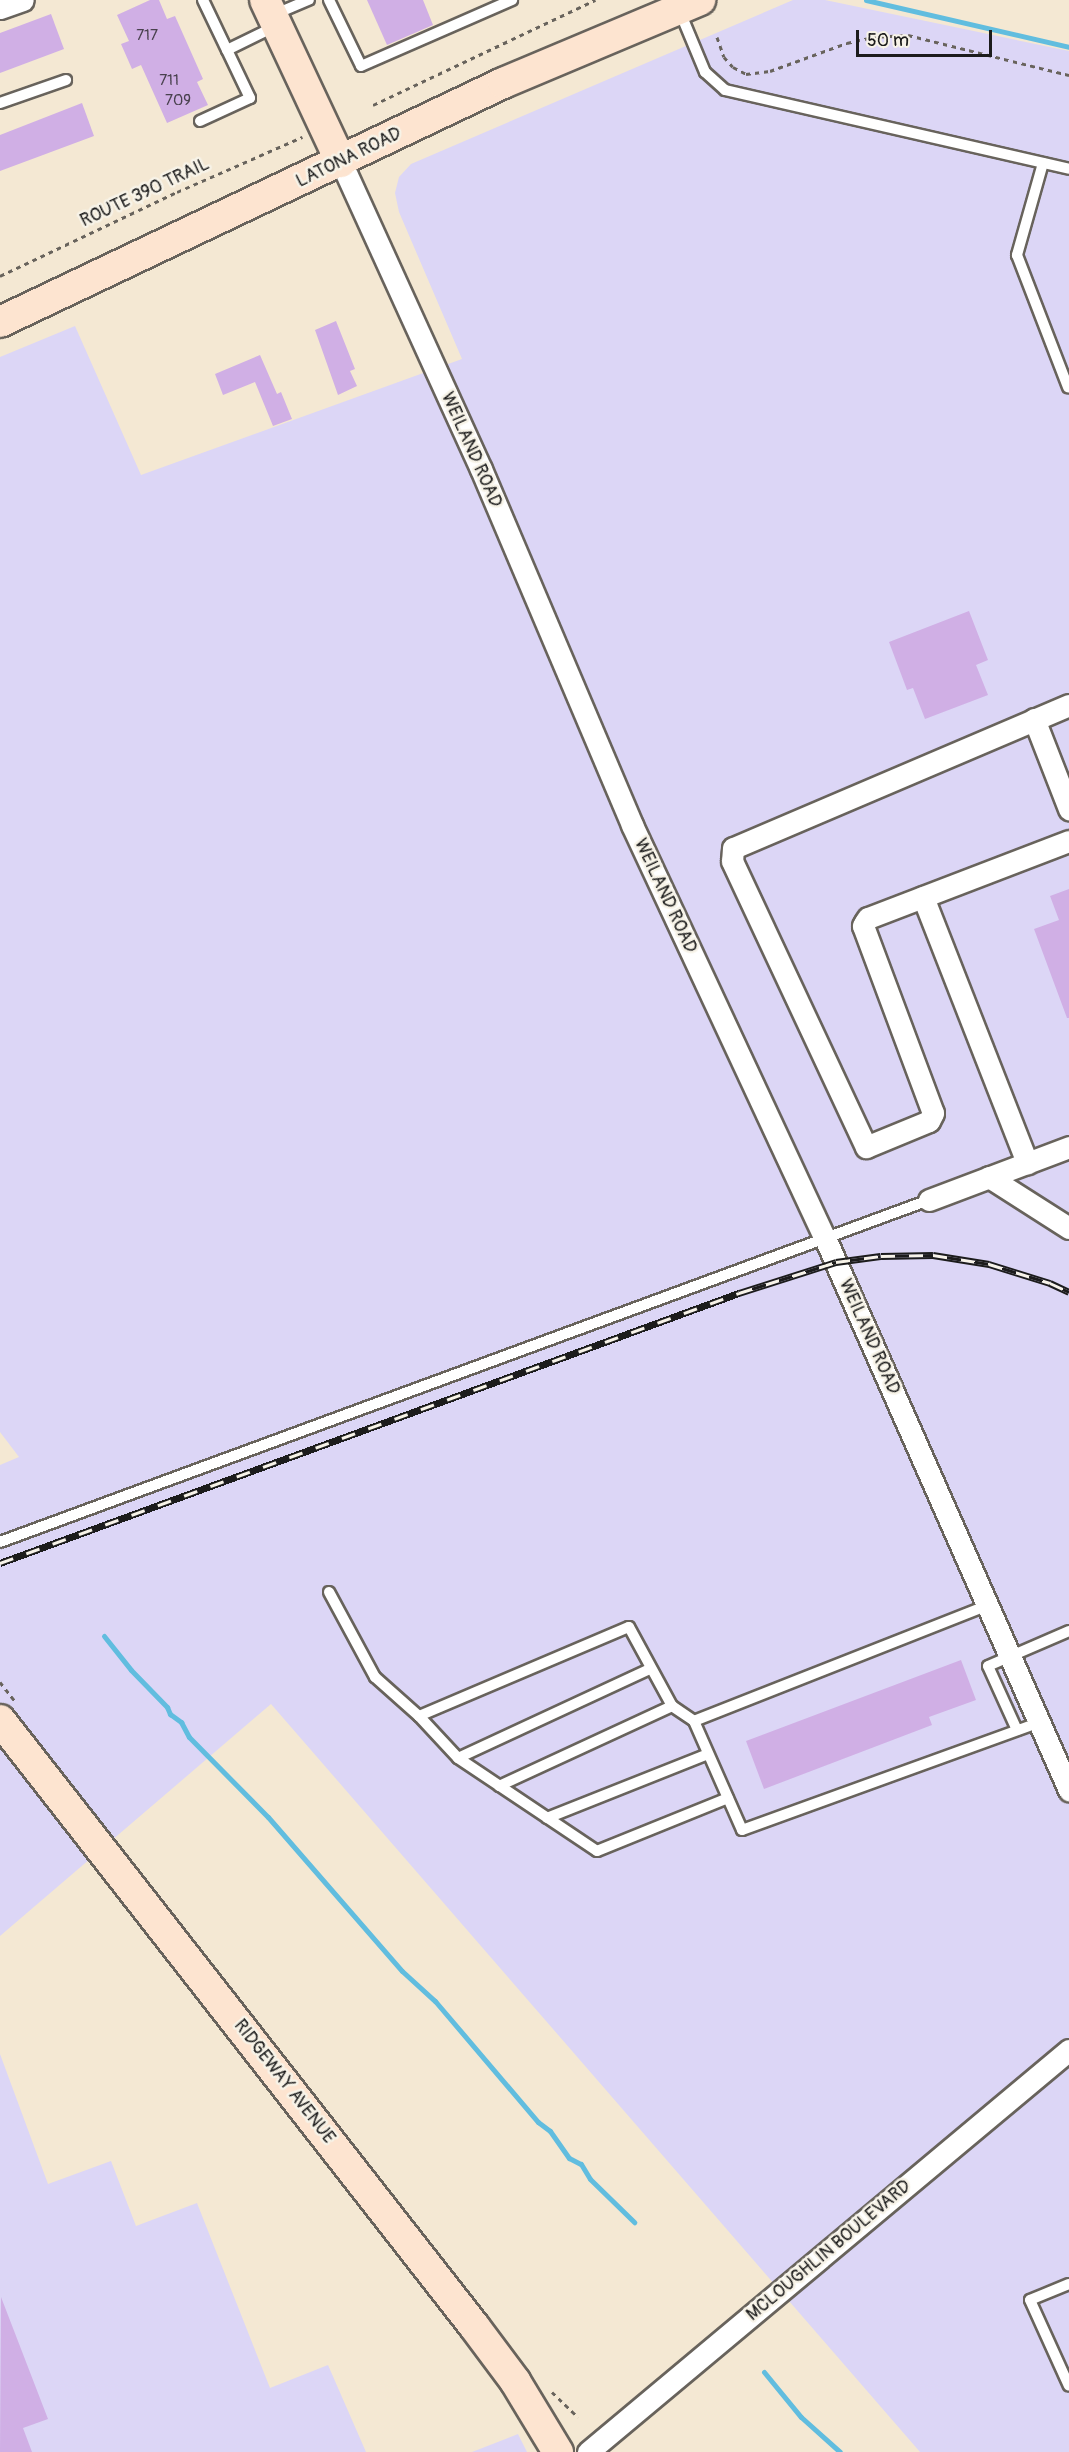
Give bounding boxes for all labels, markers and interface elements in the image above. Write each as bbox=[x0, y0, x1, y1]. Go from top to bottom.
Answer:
scale bar bbox=[859, 18, 996, 56]
house number: 717 bbox=[136, 27, 158, 45]
text: 50 m bbox=[867, 29, 909, 52]
house number: 711 bbox=[159, 72, 179, 90]
house number: 709 bbox=[165, 92, 191, 110]
street label: LATONA ROAD bbox=[293, 123, 405, 193]
street label: ROUTE 390 TRAIL bbox=[77, 154, 213, 232]
street label: WEILAND ROAD bbox=[436, 389, 506, 511]
street label: WEILAND ROAD bbox=[629, 835, 701, 957]
street label: WEILAND ROAD bbox=[834, 1276, 904, 1398]
street label: RIDGEWAY AVENUE bbox=[229, 2016, 339, 2148]
street label: MCLOUGHLIN BOULEVARD bbox=[743, 2176, 915, 2326]

